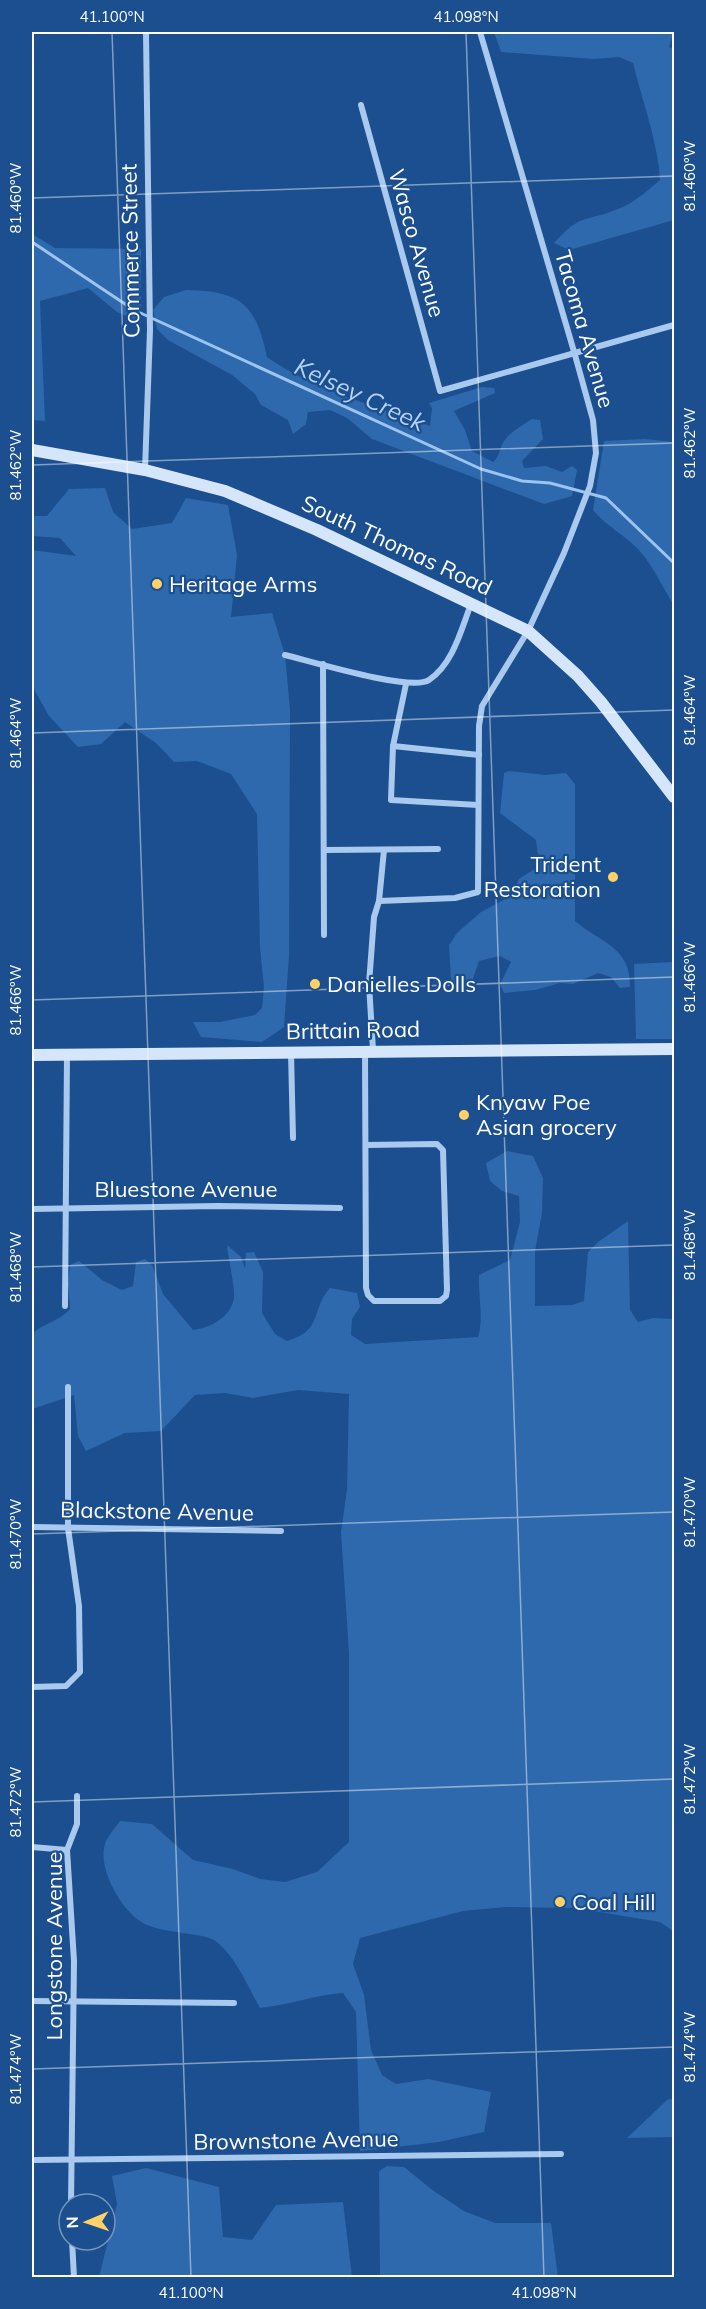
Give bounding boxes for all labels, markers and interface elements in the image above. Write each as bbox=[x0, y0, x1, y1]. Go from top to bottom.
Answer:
text: 41.100°N bbox=[79, 7, 145, 26]
text: 41.098°N bbox=[433, 7, 499, 26]
text: 81.460°W bbox=[680, 140, 699, 211]
text: 81.460°W bbox=[6, 162, 25, 233]
street label: Commerce Street bbox=[114, 163, 146, 338]
street label: Wasco Avenue bbox=[382, 166, 452, 320]
street label: Tacoma Avenue bbox=[549, 247, 621, 411]
water label: Kelsey Creek bbox=[290, 351, 431, 438]
text: 81.462°W bbox=[680, 407, 699, 478]
text: 81.462°W bbox=[6, 429, 25, 500]
street label: South Thomas Road bbox=[297, 489, 497, 601]
place label: Heritage Arms bbox=[169, 570, 317, 598]
marker: Heritage Arms bbox=[150, 577, 164, 591]
text: 81.464°W bbox=[680, 674, 699, 745]
text: 81.464°W bbox=[6, 697, 25, 768]
place label: Trident Restoration bbox=[484, 850, 601, 903]
marker: Trident Restoration bbox=[606, 870, 620, 884]
text: 81.466°W bbox=[680, 941, 699, 1012]
text: 81.466°W bbox=[6, 964, 25, 1035]
place label: Danielles Dolls bbox=[327, 970, 476, 998]
marker: Danielles Dolls bbox=[308, 977, 322, 991]
street label: Brittain Road bbox=[286, 1015, 420, 1045]
place label: Knyaw Poe Asian grocery bbox=[476, 1088, 617, 1141]
marker: Knyaw Poe Asian grocery bbox=[457, 1108, 471, 1122]
street label: Bluestone Avenue bbox=[94, 1175, 278, 1203]
text: 81.468°W bbox=[680, 1209, 699, 1280]
text: 81.468°W bbox=[6, 1231, 25, 1302]
text: 81.470°W bbox=[680, 1476, 699, 1547]
street label: Blackstone Avenue bbox=[60, 1495, 254, 1527]
text: 81.470°W bbox=[6, 1498, 25, 1569]
text: 81.472°W bbox=[680, 1743, 699, 1814]
text: 81.472°W bbox=[6, 1766, 25, 1837]
street label: Longstone Avenue bbox=[40, 1852, 68, 2040]
place label: Coal Hill bbox=[572, 1888, 656, 1916]
marker: Coal Hill bbox=[553, 1895, 567, 1909]
text: 81.474°W bbox=[680, 2011, 699, 2082]
text: 81.474°W bbox=[6, 2033, 25, 2104]
street label: Brownstone Avenue bbox=[193, 2124, 399, 2156]
north arrow bbox=[57, 2192, 117, 2252]
text: N bbox=[62, 2216, 82, 2229]
text: 41.100°N bbox=[158, 2283, 224, 2302]
text: 41.098°N bbox=[511, 2283, 577, 2302]

